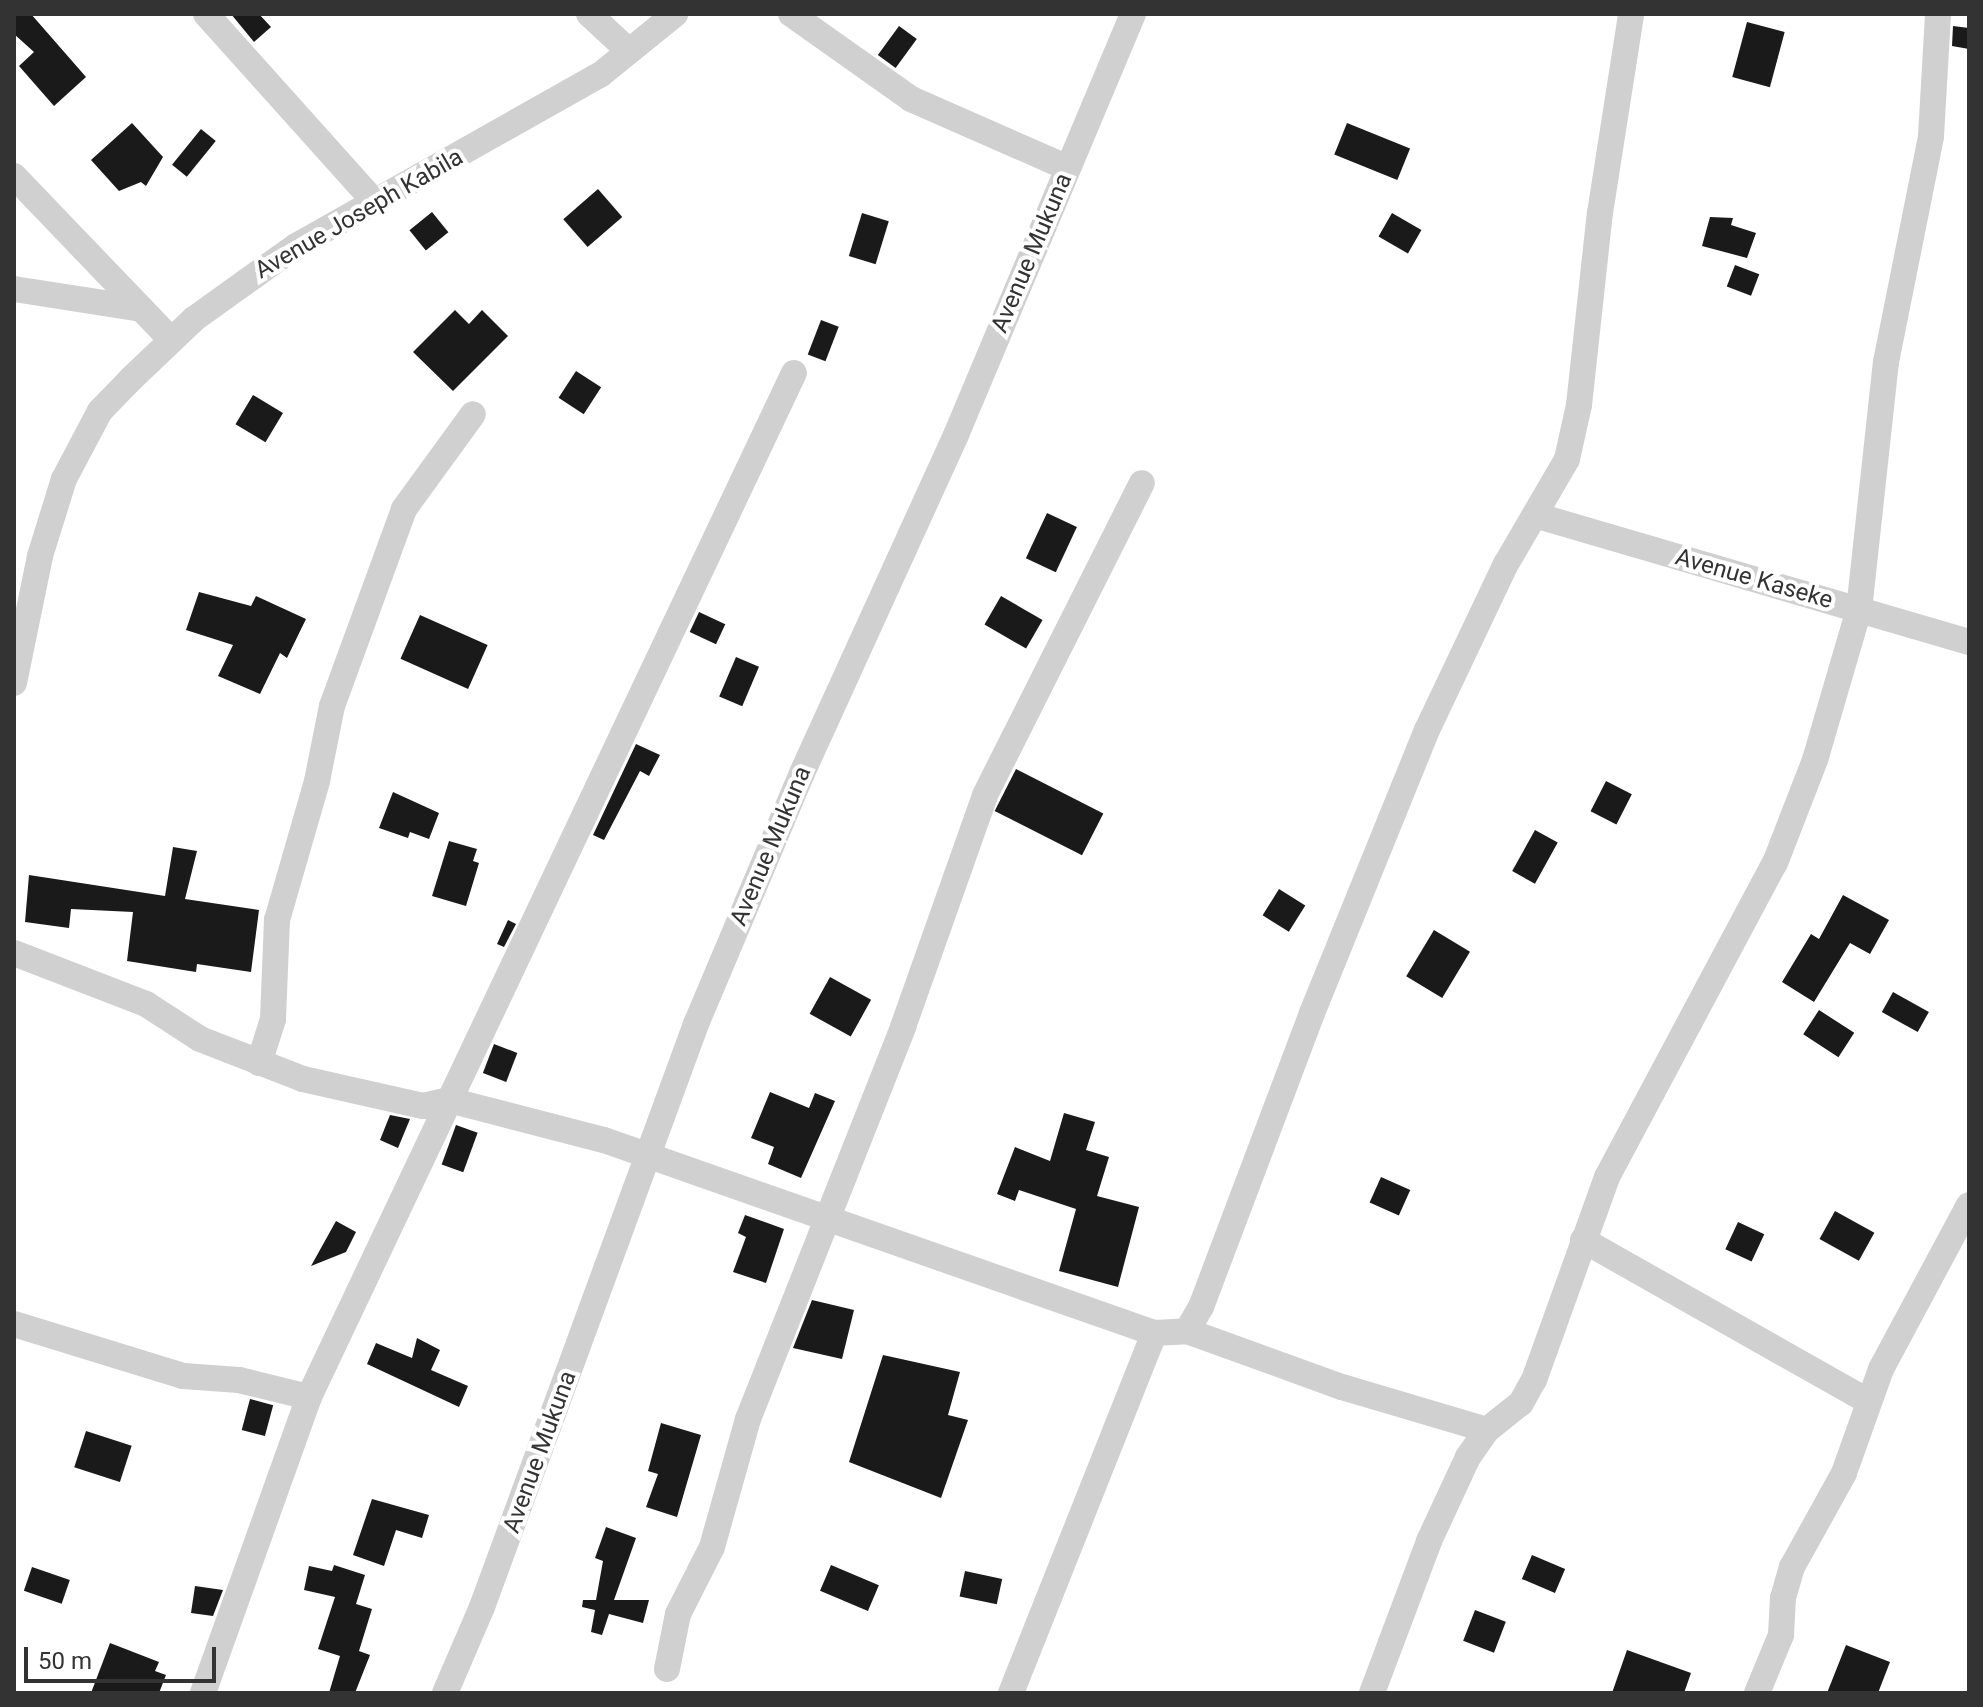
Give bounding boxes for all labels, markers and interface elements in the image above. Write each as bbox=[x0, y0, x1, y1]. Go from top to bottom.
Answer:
street label: Avenue Joseph Kabila bbox=[250, 143, 468, 285]
street label: Avenue Mukuna bbox=[985, 169, 1079, 337]
street label: Avenue Kaseke bbox=[1672, 543, 1836, 615]
street label: Avenue Mukuna bbox=[724, 762, 818, 930]
street label: Avenue Mukuna bbox=[497, 1367, 583, 1537]
scale bar bbox=[28, 1631, 220, 1681]
text: 50 m bbox=[38, 1647, 92, 1675]

